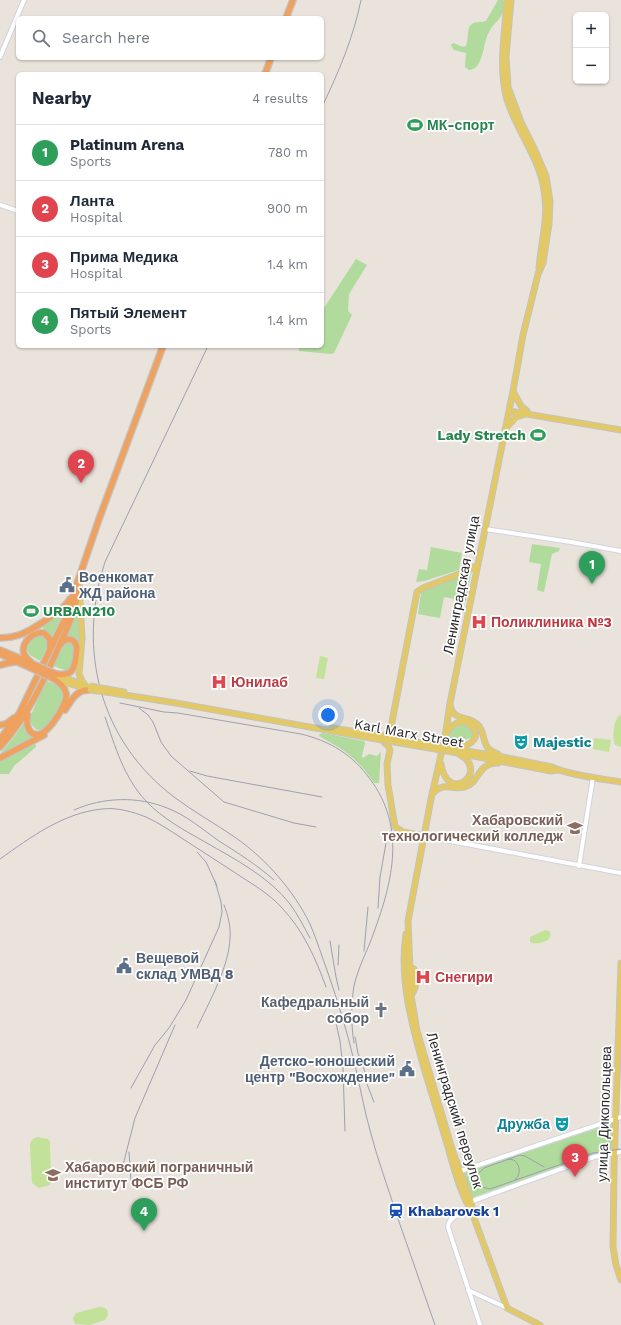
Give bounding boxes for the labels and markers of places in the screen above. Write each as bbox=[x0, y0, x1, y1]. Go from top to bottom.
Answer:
sports icon: МК-спорт bbox=[406, 116, 424, 134]
place label: МК-спорт bbox=[427, 117, 495, 133]
sports icon: Lady Stretch bbox=[529, 426, 547, 444]
place label: Lady Stretch bbox=[437, 427, 526, 443]
pin: 2 bbox=[68, 450, 94, 483]
pin: 1 bbox=[579, 551, 605, 584]
place label: Военкомат ЖД района bbox=[78, 569, 156, 601]
public building icon: Военкомат ЖД района bbox=[58, 576, 76, 594]
sports icon: URBAN210 bbox=[22, 602, 40, 620]
place label: URBAN210 bbox=[43, 603, 115, 619]
hospital icon: Поликлиника №3 bbox=[470, 613, 488, 631]
place label: Поликлиника №3 bbox=[491, 614, 612, 630]
hospital icon: Юнилаб bbox=[210, 673, 228, 691]
place label: Юнилаб bbox=[231, 674, 288, 690]
theatre icon: Majestic bbox=[512, 733, 530, 751]
place label: Majestic bbox=[533, 734, 592, 750]
place label: Хабаровский технологический колледж bbox=[381, 812, 564, 844]
school or university icon: Хабаровский технологический колледж bbox=[566, 819, 584, 837]
place label: Вещевой склад УМВД 8 bbox=[136, 950, 234, 982]
public building icon: Вещевой склад УМВД 8 bbox=[115, 957, 133, 975]
hospital icon: Снегири bbox=[414, 968, 432, 986]
place label: Снегири bbox=[435, 969, 493, 985]
place label: Кафедральный собор bbox=[261, 994, 369, 1026]
church icon: Кафедральный собор bbox=[372, 1001, 390, 1019]
place label: Детско-юношеский центр "Восхождение" bbox=[245, 1053, 395, 1085]
public building icon: Детско-юношеский центр "Восхождение" bbox=[398, 1060, 416, 1078]
theatre icon: Дружба bbox=[553, 1115, 571, 1133]
place label: Дружба bbox=[497, 1116, 550, 1132]
pin: 3 bbox=[562, 1144, 588, 1177]
place label: Хабаровский пограничный институт ФСБ РФ bbox=[65, 1159, 253, 1191]
school or university icon: Хабаровский пограничный институт ФСБ РФ bbox=[44, 1166, 62, 1184]
pin: 4 bbox=[131, 1198, 157, 1231]
station icon: Khabarovsk 1 bbox=[387, 1202, 405, 1220]
place label: Khabarovsk 1 bbox=[408, 1203, 499, 1219]

